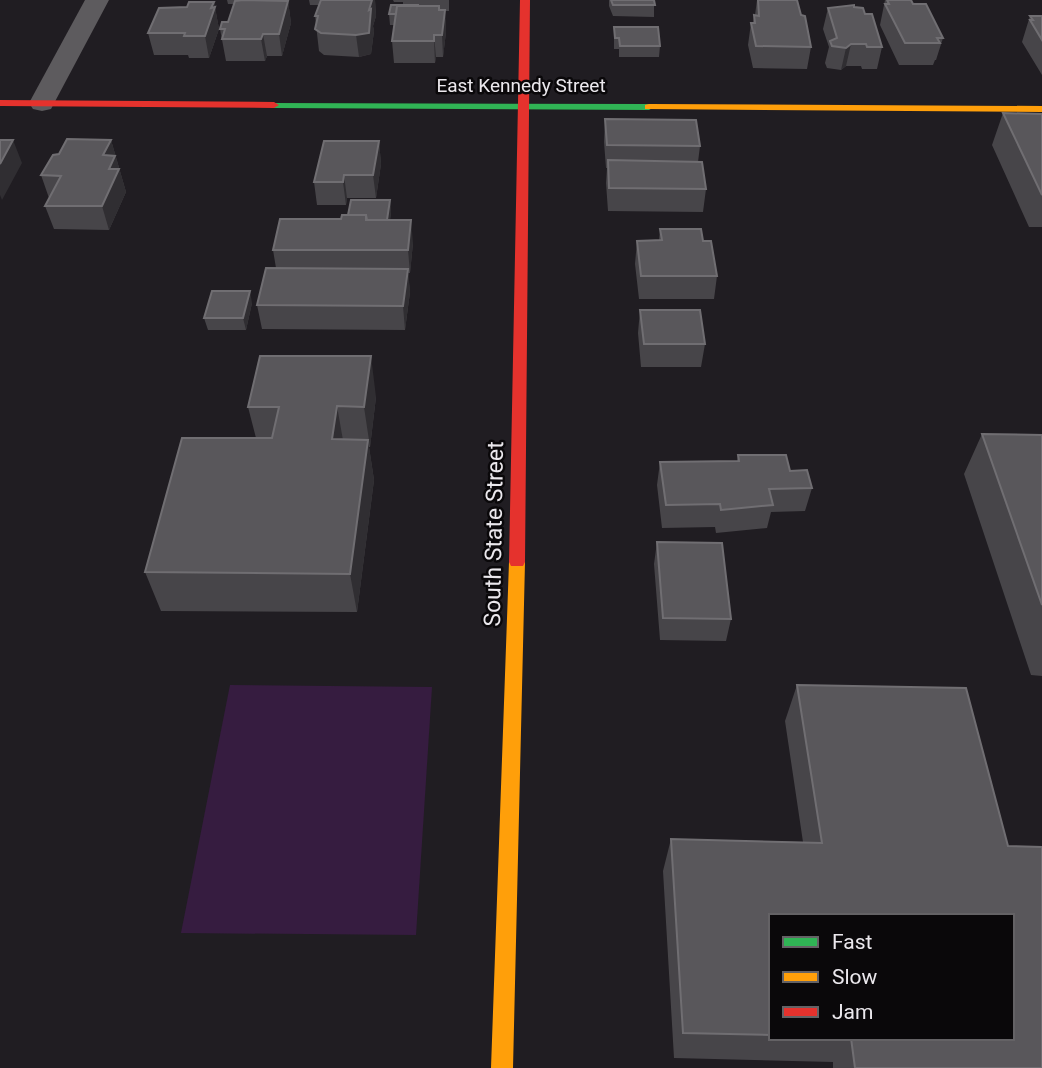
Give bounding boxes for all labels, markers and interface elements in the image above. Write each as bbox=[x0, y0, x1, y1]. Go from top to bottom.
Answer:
street label: East Kennedy Street bbox=[436, 74, 606, 97]
street label: South State Street bbox=[479, 441, 509, 627]
legend bbox=[769, 914, 1014, 1040]
text: Fast bbox=[832, 930, 873, 954]
text: Slow bbox=[832, 965, 878, 989]
text: Jam bbox=[832, 1000, 873, 1024]

